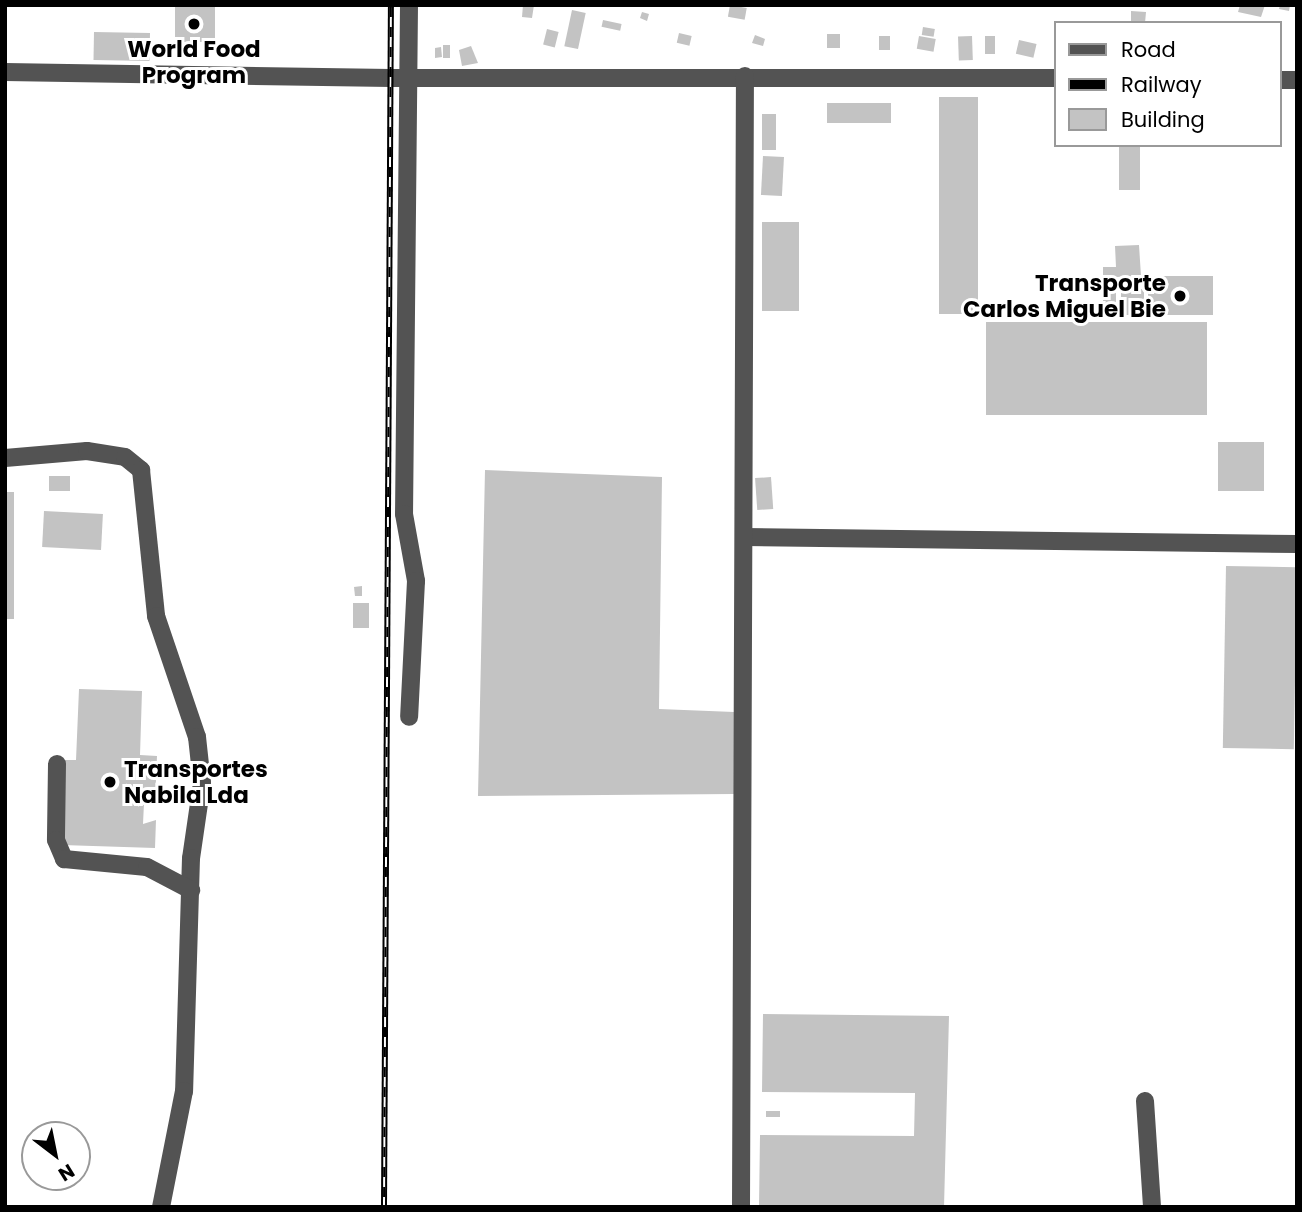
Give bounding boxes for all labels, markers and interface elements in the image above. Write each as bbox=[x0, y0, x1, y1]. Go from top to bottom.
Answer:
marker: World Food Program bbox=[186, 16, 202, 32]
legend bbox=[1054, 21, 1281, 147]
place label: World Food Program bbox=[127, 35, 261, 89]
text: Road bbox=[1121, 35, 1176, 64]
text: Railway bbox=[1121, 70, 1202, 99]
text: Building bbox=[1121, 105, 1205, 134]
place label: Transporte Carlos Miguel Bie bbox=[963, 269, 1166, 323]
marker: Transporte Carlos Miguel Bie bbox=[1172, 288, 1188, 304]
place label: Transportes Nabila Lda bbox=[124, 755, 268, 809]
marker: Transportes Nabila Lda bbox=[102, 774, 118, 790]
north arrow bbox=[21, 1121, 91, 1191]
text: N bbox=[53, 1157, 80, 1188]

